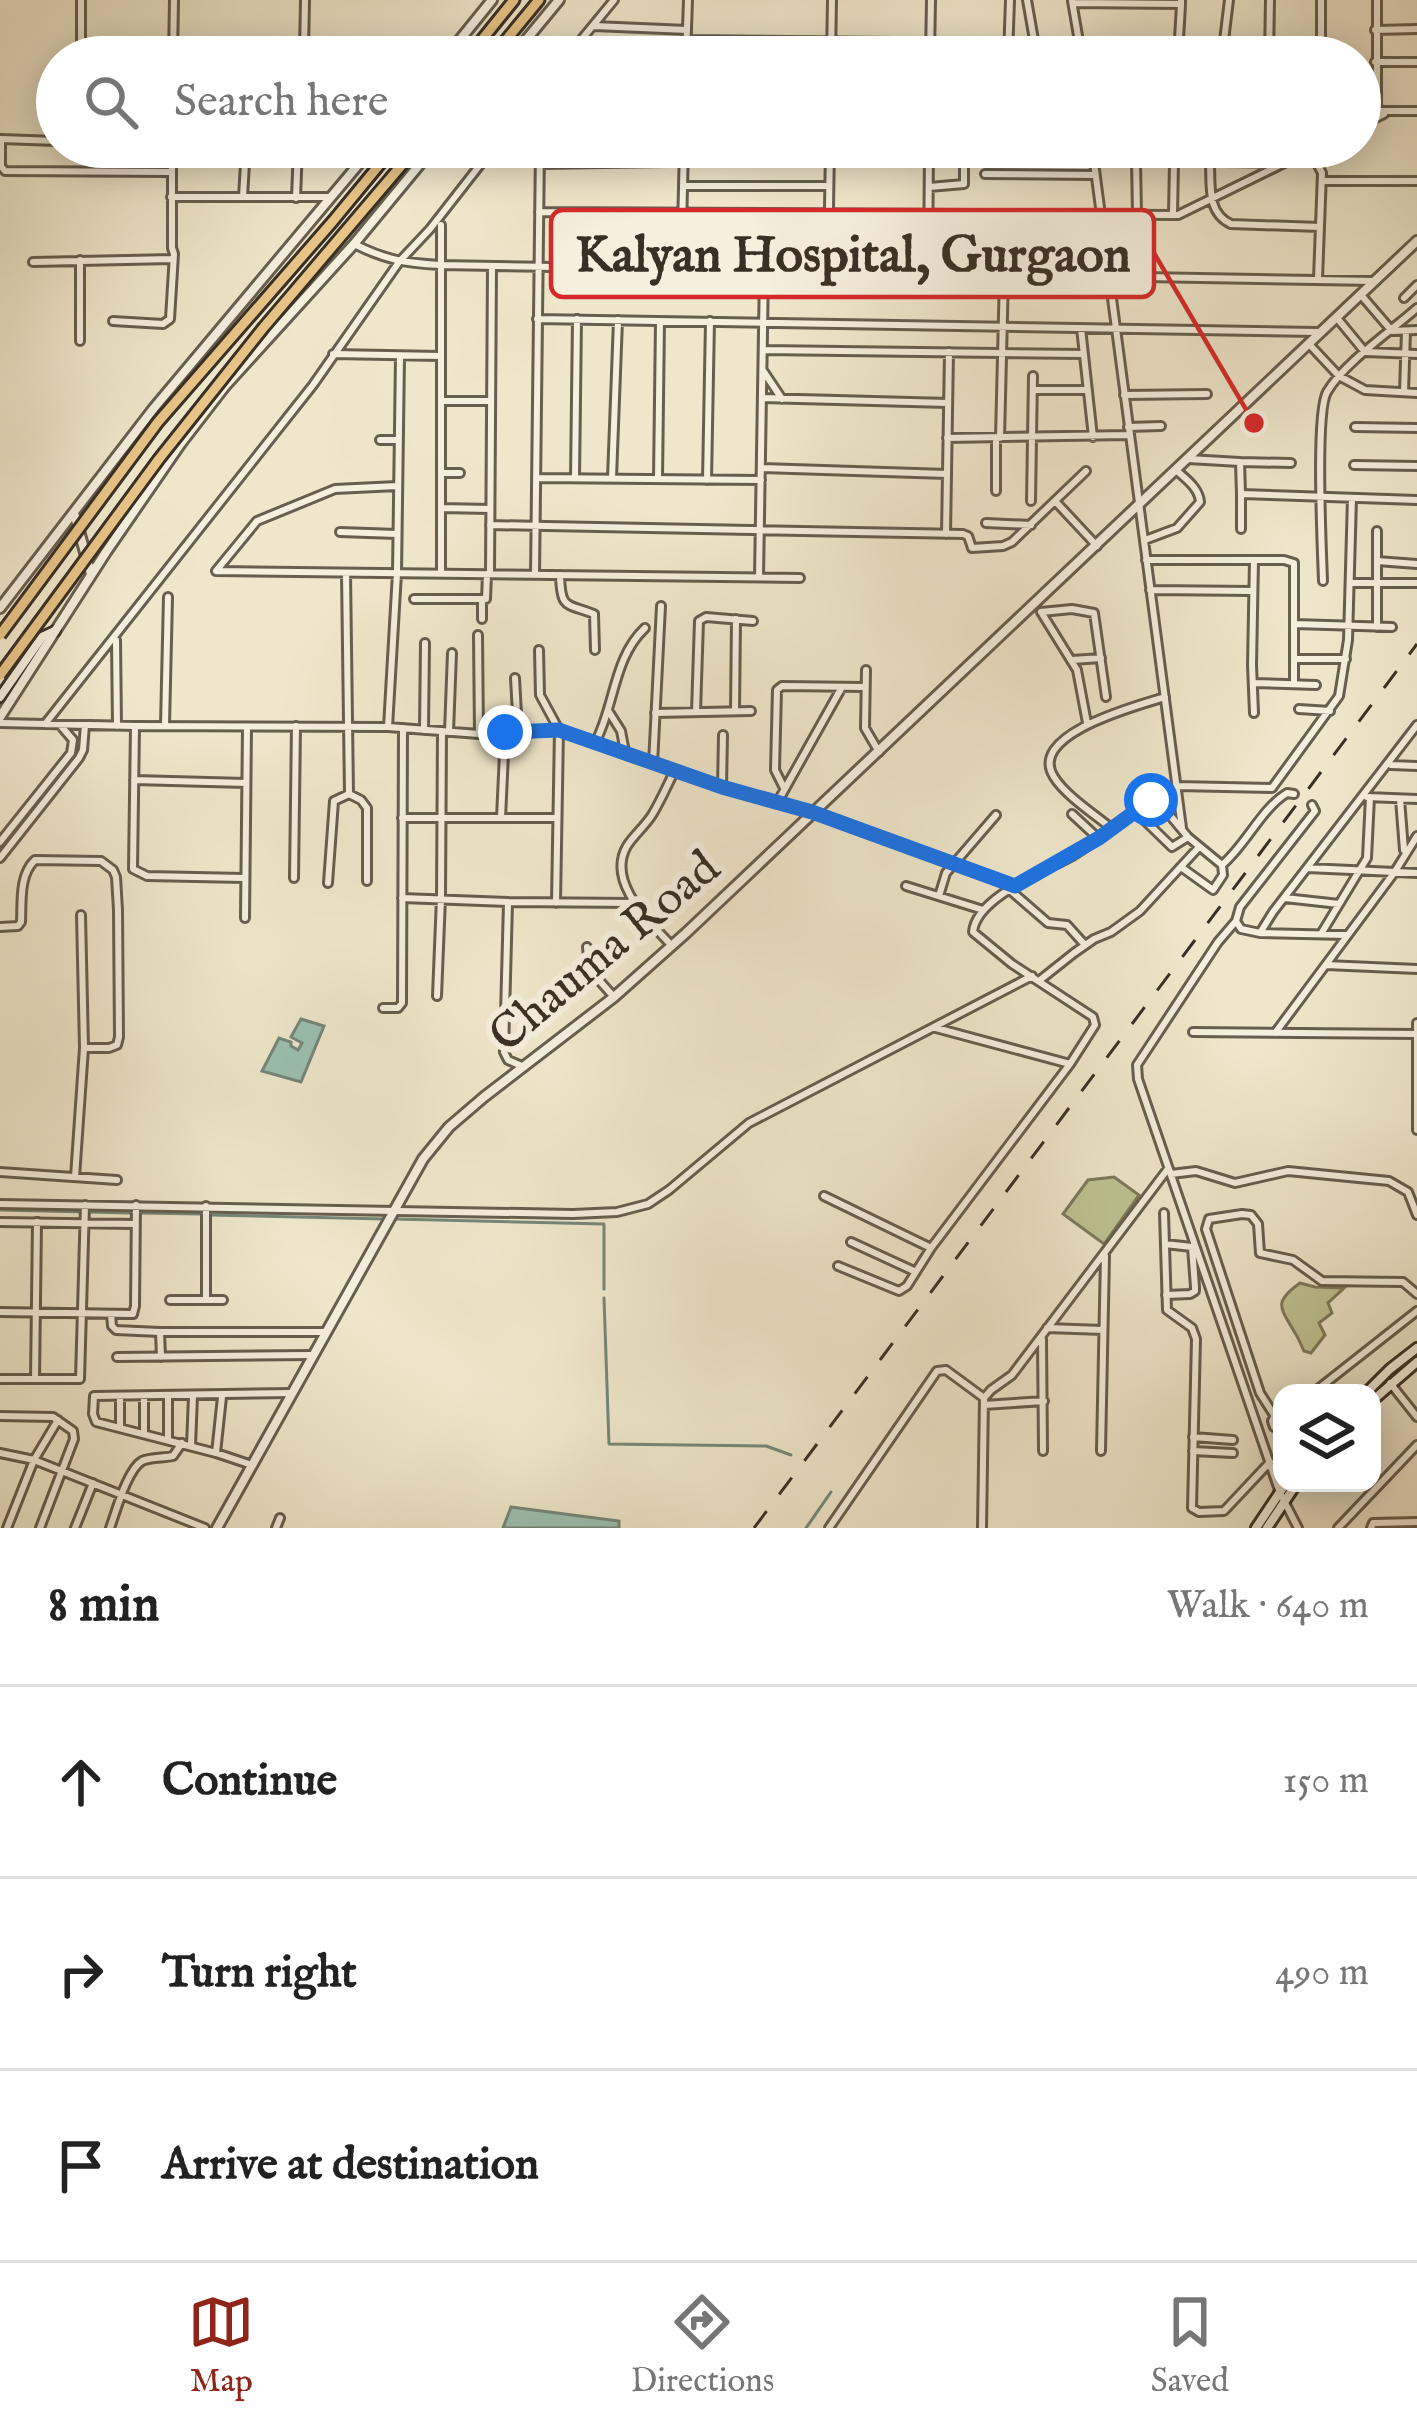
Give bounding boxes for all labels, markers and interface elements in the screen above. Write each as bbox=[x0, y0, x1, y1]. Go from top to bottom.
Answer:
search box bbox=[36, 36, 1381, 168]
icon: search bbox=[78, 69, 144, 135]
text: Search here bbox=[174, 74, 388, 131]
callout: Kalyan Hospital, Gurgaon bbox=[551, 210, 1154, 297]
text: Kalyan Hospital, Gurgaon bbox=[575, 225, 1131, 290]
route end bbox=[478, 705, 532, 759]
route start bbox=[1124, 773, 1178, 827]
street label: Chauma Road bbox=[478, 839, 733, 1067]
map controls bbox=[1273, 1384, 1381, 1492]
button: layers bbox=[1273, 1384, 1381, 1492]
text: 8 min bbox=[48, 1574, 159, 1639]
text: Walk · 640 m bbox=[1167, 1582, 1369, 1631]
icon: ahead bbox=[48, 1749, 114, 1815]
text: Continue bbox=[162, 1753, 337, 1810]
text: 150 m bbox=[1283, 1757, 1369, 1806]
icon: right bbox=[48, 1941, 114, 2007]
text: Turn right bbox=[162, 1945, 357, 2002]
text: 490 m bbox=[1275, 1949, 1369, 1998]
icon: arrive bbox=[48, 2133, 114, 2199]
text: Arrive at destination bbox=[162, 2137, 539, 2194]
tab: Map bbox=[188, 2289, 254, 2403]
tab: Directions bbox=[631, 2289, 774, 2403]
tab: Saved bbox=[1151, 2289, 1229, 2403]

